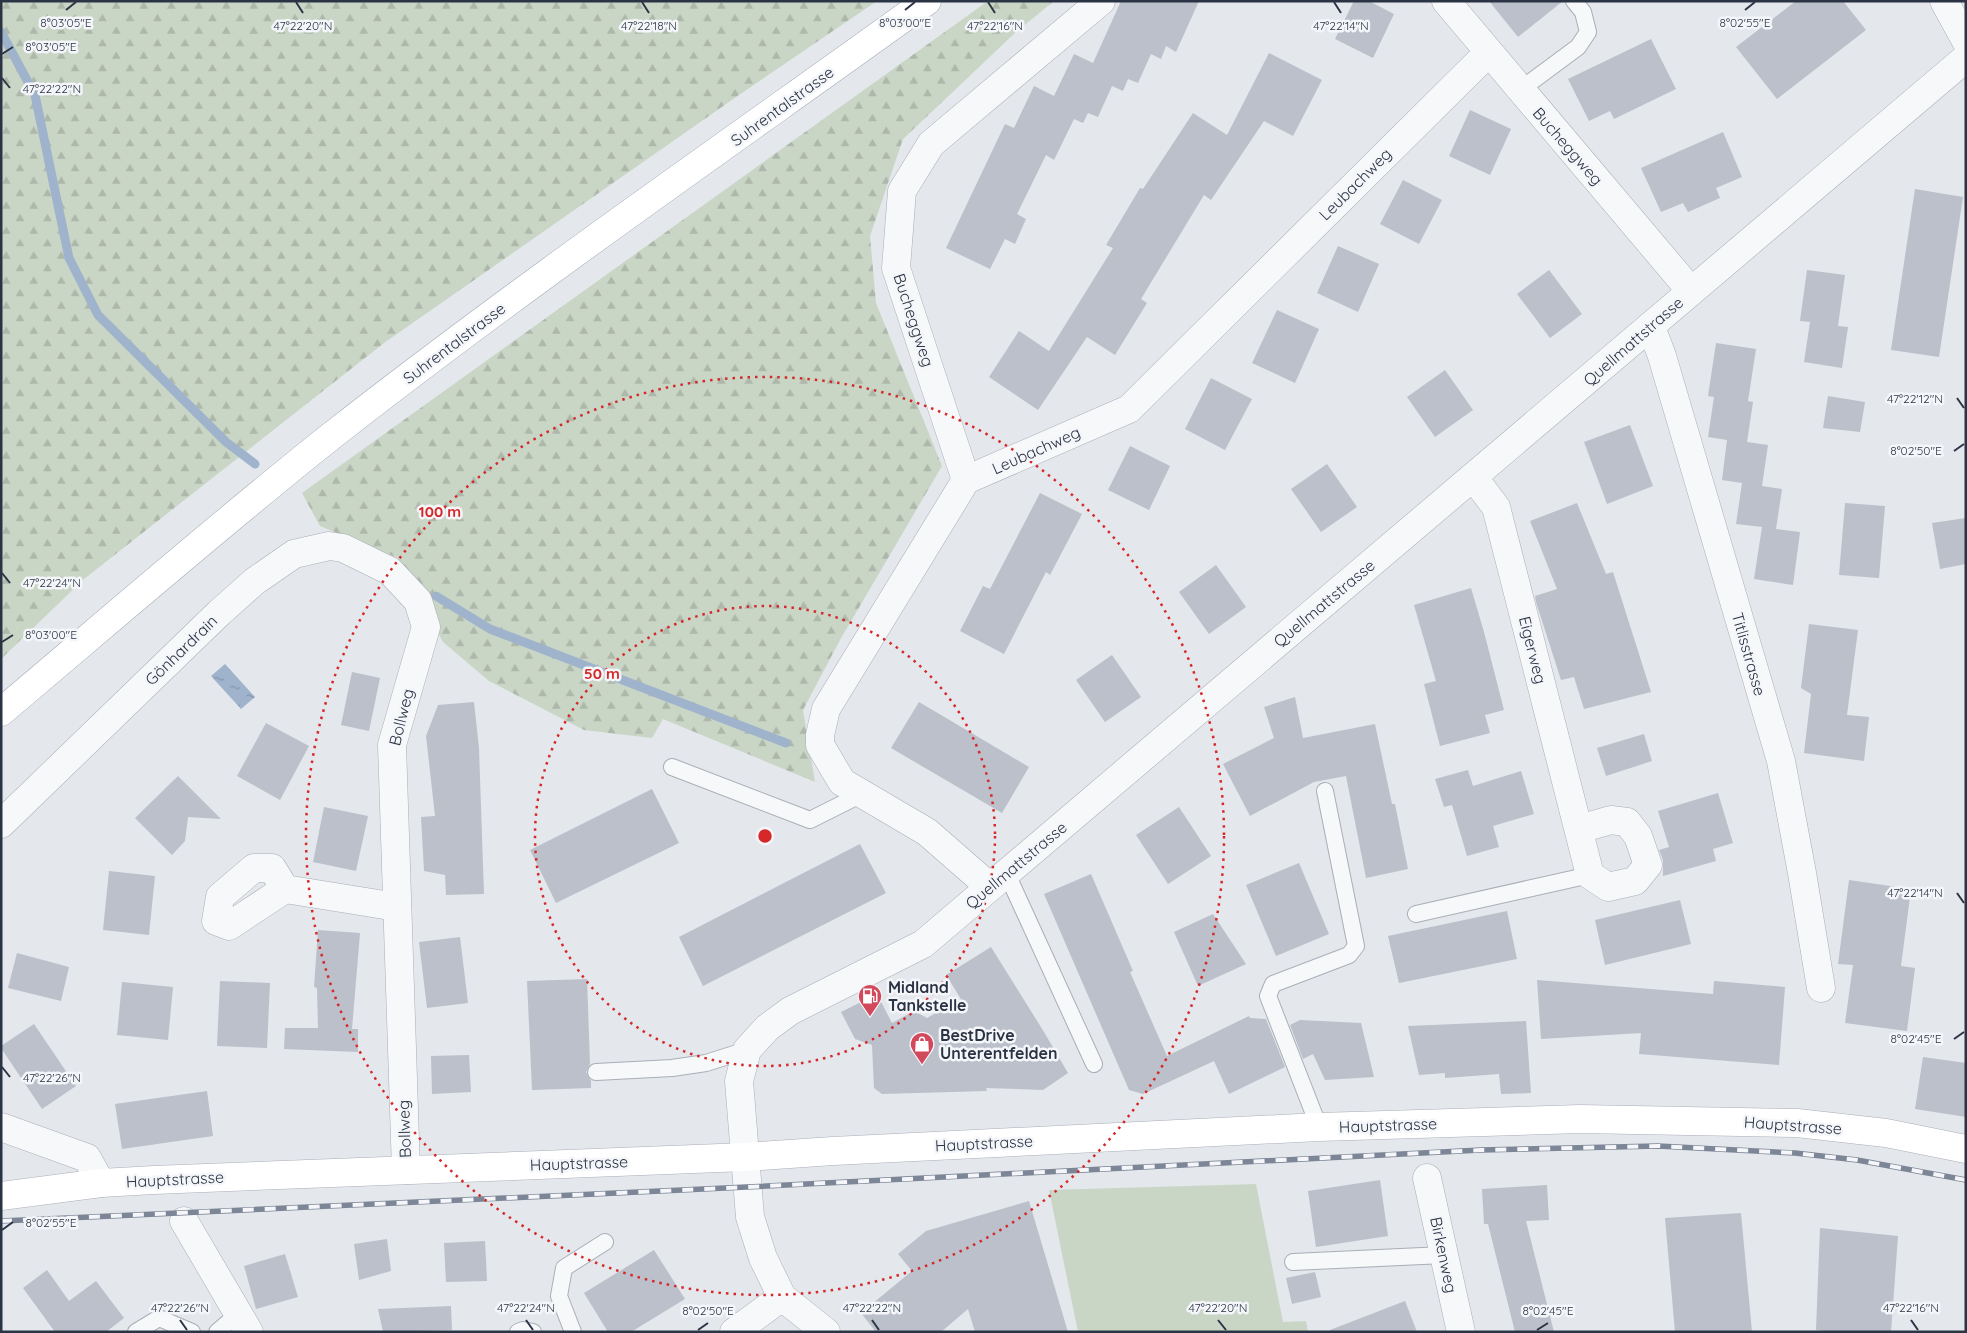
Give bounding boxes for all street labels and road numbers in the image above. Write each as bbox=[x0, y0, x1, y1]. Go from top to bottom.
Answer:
street label: Suhrentalstrasse bbox=[726, 62, 838, 150]
street label: Bucheggweg bbox=[1529, 103, 1607, 189]
street label: Leubachweg bbox=[1315, 144, 1395, 224]
street label: Bucheggweg bbox=[890, 271, 938, 369]
street label: Quellmattstrasse bbox=[1579, 292, 1687, 390]
street label: Suhrentalstrasse bbox=[399, 298, 509, 388]
street label: Leubachweg bbox=[989, 422, 1083, 478]
street label: Quellmattstrasse bbox=[1269, 555, 1379, 651]
street label: Titlisstrasse bbox=[1728, 610, 1770, 698]
street label: Gönhardrain bbox=[141, 611, 221, 689]
street label: Eigerweg bbox=[1515, 614, 1551, 686]
street label: Bollweg bbox=[384, 686, 418, 748]
street label: Quellmattstrasse bbox=[961, 817, 1071, 913]
street label: Bollweg bbox=[393, 1100, 415, 1158]
street label: Hauptstrasse bbox=[1743, 1112, 1843, 1138]
street label: Hauptstrasse bbox=[1339, 1113, 1437, 1137]
street label: Hauptstrasse bbox=[934, 1130, 1034, 1156]
street label: Hauptstrasse bbox=[530, 1151, 628, 1175]
street label: Hauptstrasse bbox=[125, 1166, 225, 1192]
street label: Birkenweg bbox=[1426, 1215, 1462, 1295]

